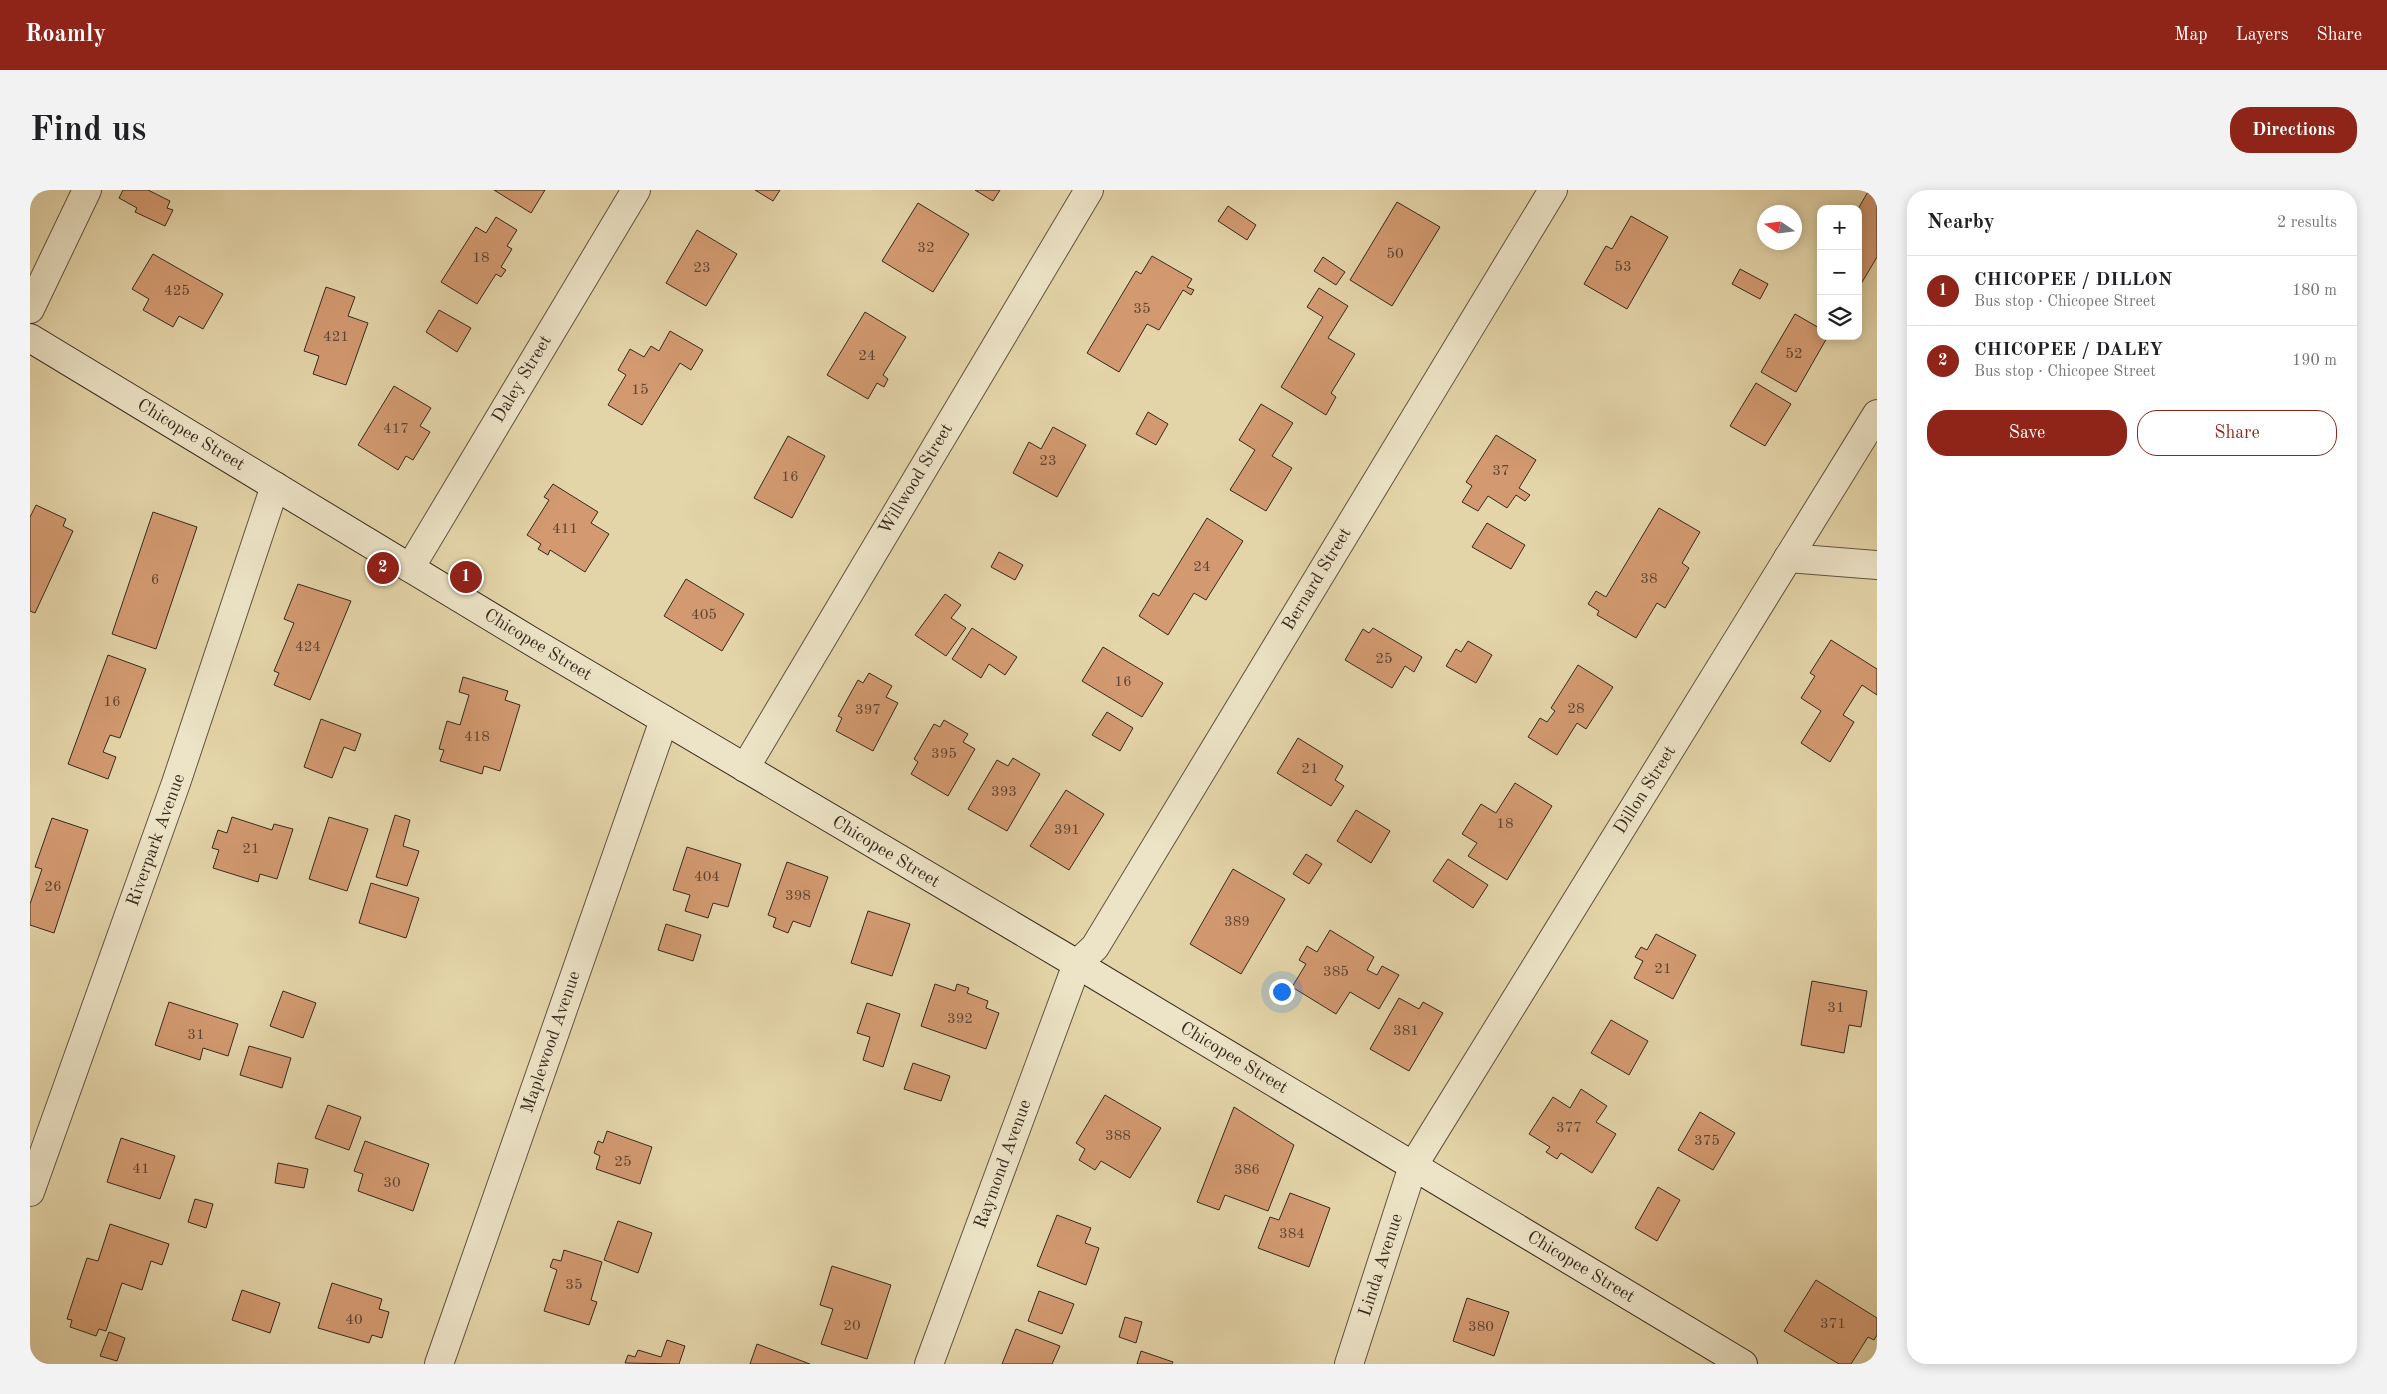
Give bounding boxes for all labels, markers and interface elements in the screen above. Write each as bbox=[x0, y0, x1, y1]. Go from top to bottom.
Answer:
text: Roamly bbox=[25, 23, 106, 47]
text: Map bbox=[2174, 26, 2208, 44]
text: Layers bbox=[2236, 26, 2288, 44]
text: Share bbox=[2316, 26, 2362, 44]
button: Directions bbox=[2230, 107, 2357, 153]
text: Find us bbox=[30, 113, 146, 148]
north arrow bbox=[1757, 205, 1802, 250]
map controls bbox=[1817, 205, 1862, 340]
button: + bbox=[1817, 205, 1862, 250]
text: Nearby bbox=[1927, 212, 1995, 233]
text: 2 results bbox=[2277, 215, 2337, 231]
house number: 32 bbox=[917, 241, 935, 256]
house number: 50 bbox=[1386, 247, 1404, 262]
button: − bbox=[1817, 250, 1862, 295]
house number: 18 bbox=[472, 251, 490, 266]
house number: 53 bbox=[1614, 260, 1632, 275]
house number: 23 bbox=[693, 261, 711, 276]
text: CHICOPEE / DILLON bbox=[1974, 271, 2172, 290]
text: 1 bbox=[1938, 283, 1948, 299]
text: 180 m bbox=[2292, 283, 2337, 299]
house number: 425 bbox=[164, 284, 190, 299]
text: Bus stop · Chicopee Street bbox=[1974, 294, 2156, 310]
button: layers bbox=[1817, 295, 1862, 340]
house number: 35 bbox=[1133, 302, 1151, 317]
house number: 421 bbox=[323, 330, 349, 345]
street label: Daley Street bbox=[489, 332, 555, 426]
text: CHICOPEE / DALEY bbox=[1974, 341, 2163, 360]
house number: 52 bbox=[1785, 347, 1803, 362]
house number: 24 bbox=[858, 349, 876, 364]
text: 2 bbox=[1938, 353, 1948, 369]
text: 190 m bbox=[2292, 353, 2337, 369]
text: Bus stop · Chicopee Street bbox=[1974, 364, 2156, 380]
house number: 15 bbox=[631, 383, 649, 398]
street label: Chicopee Street bbox=[134, 396, 248, 474]
button: Save bbox=[1927, 410, 2127, 456]
button: Share bbox=[2137, 410, 2337, 456]
street label: Willwood Street bbox=[876, 420, 956, 538]
house number: 417 bbox=[383, 422, 409, 437]
house number: 23 bbox=[1039, 454, 1057, 469]
house number: 37 bbox=[1492, 464, 1510, 479]
house number: 16 bbox=[781, 470, 799, 485]
house number: 411 bbox=[552, 522, 578, 537]
street label: Bernard Street bbox=[1279, 525, 1355, 633]
pin: 2 bbox=[367, 549, 399, 587]
pin: 1 bbox=[450, 558, 482, 596]
house number: 24 bbox=[1193, 560, 1211, 575]
house number: 38 bbox=[1640, 572, 1658, 587]
house number: 6 bbox=[151, 573, 159, 588]
street label: Chicopee Street bbox=[481, 606, 595, 684]
house number: 405 bbox=[691, 608, 717, 623]
house number: 424 bbox=[295, 640, 321, 655]
house number: 25 bbox=[1375, 652, 1393, 667]
house number: 16 bbox=[1114, 675, 1132, 690]
house number: 16 bbox=[103, 695, 121, 710]
house number: 28 bbox=[1567, 702, 1585, 717]
house number: 397 bbox=[855, 703, 881, 718]
house number: 418 bbox=[464, 730, 490, 745]
street label: Dillon Street bbox=[1611, 743, 1679, 837]
house number: 395 bbox=[931, 747, 957, 762]
house number: 21 bbox=[1301, 762, 1319, 777]
street label: Riverpark Avenue bbox=[124, 771, 188, 909]
house number: 393 bbox=[991, 785, 1017, 800]
street label: Chicopee Street bbox=[829, 813, 943, 891]
house number: 18 bbox=[1496, 817, 1514, 832]
house number: 391 bbox=[1054, 823, 1080, 838]
house number: 21 bbox=[242, 842, 260, 857]
house number: 404 bbox=[694, 870, 720, 885]
house number: 26 bbox=[44, 880, 62, 895]
house number: 398 bbox=[785, 889, 811, 904]
house number: 389 bbox=[1224, 915, 1250, 930]
house number: 21 bbox=[1654, 962, 1672, 977]
house number: 385 bbox=[1323, 965, 1349, 980]
street label: Maplewood Avenue bbox=[518, 969, 584, 1115]
your location bbox=[1269, 979, 1295, 1005]
house number: 31 bbox=[1827, 1001, 1845, 1016]
house number: 392 bbox=[947, 1012, 973, 1027]
street label: Chicopee Street bbox=[1177, 1019, 1291, 1097]
house number: 381 bbox=[1393, 1024, 1419, 1039]
house number: 31 bbox=[187, 1028, 205, 1043]
street label: Raymond Avenue bbox=[971, 1097, 1035, 1231]
house number: 377 bbox=[1556, 1121, 1582, 1136]
house number: 388 bbox=[1105, 1129, 1131, 1144]
house number: 375 bbox=[1694, 1134, 1720, 1149]
house number: 25 bbox=[614, 1155, 632, 1170]
house number: 41 bbox=[132, 1162, 150, 1177]
house number: 386 bbox=[1234, 1163, 1260, 1178]
house number: 30 bbox=[383, 1176, 401, 1191]
street label: Linda Avenue bbox=[1356, 1211, 1406, 1319]
house number: 384 bbox=[1279, 1227, 1305, 1242]
street label: Chicopee Street bbox=[1524, 1228, 1638, 1306]
house number: 35 bbox=[565, 1278, 583, 1293]
house number: 40 bbox=[345, 1313, 363, 1328]
house number: 371 bbox=[1820, 1317, 1846, 1332]
house number: 20 bbox=[843, 1319, 861, 1334]
house number: 380 bbox=[1468, 1320, 1494, 1335]

